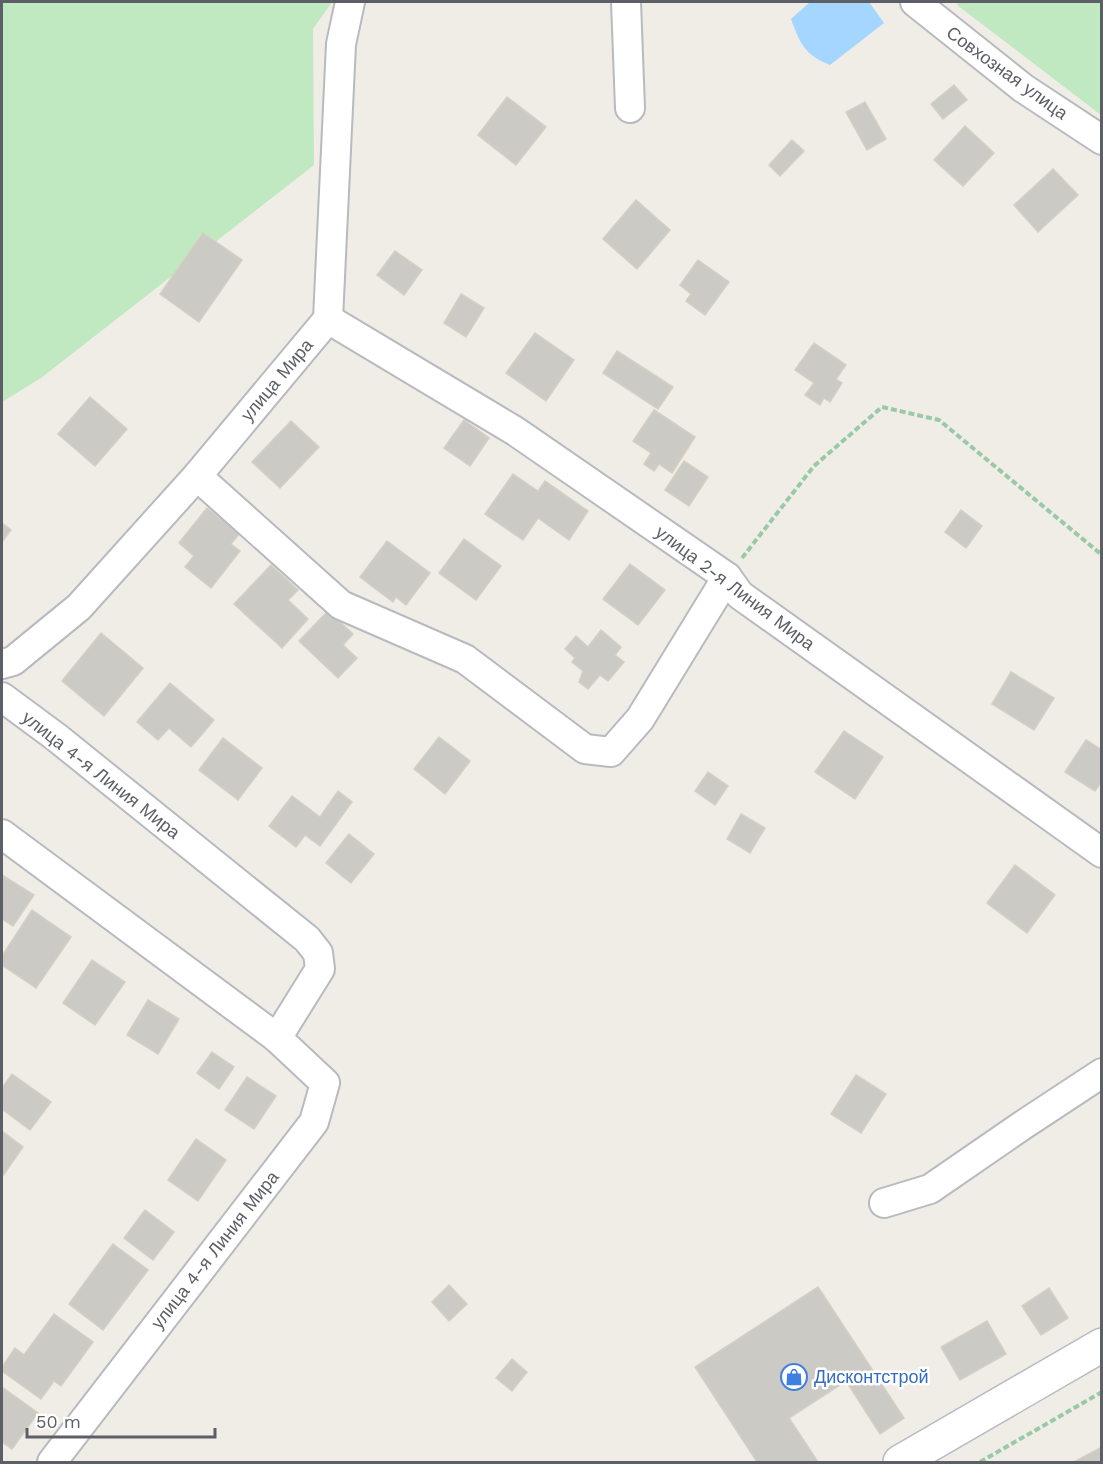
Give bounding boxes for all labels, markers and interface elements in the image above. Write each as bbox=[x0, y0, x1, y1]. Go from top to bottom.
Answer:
street label: Совхозная улица bbox=[943, 22, 1073, 124]
street label: улица Мира bbox=[236, 334, 318, 425]
street label: улица 2-я Линия Мира bbox=[652, 521, 820, 655]
street label: улица 4-я Линия Мира bbox=[18, 706, 185, 843]
street label: улица 4-я Линия Мира bbox=[146, 1166, 283, 1333]
shop icon: Дисконтстрой bbox=[779, 1362, 809, 1392]
place label: Дисконтстрой bbox=[814, 1366, 929, 1387]
scale bar bbox=[27, 1401, 214, 1439]
text: 50 m bbox=[36, 1411, 81, 1432]

